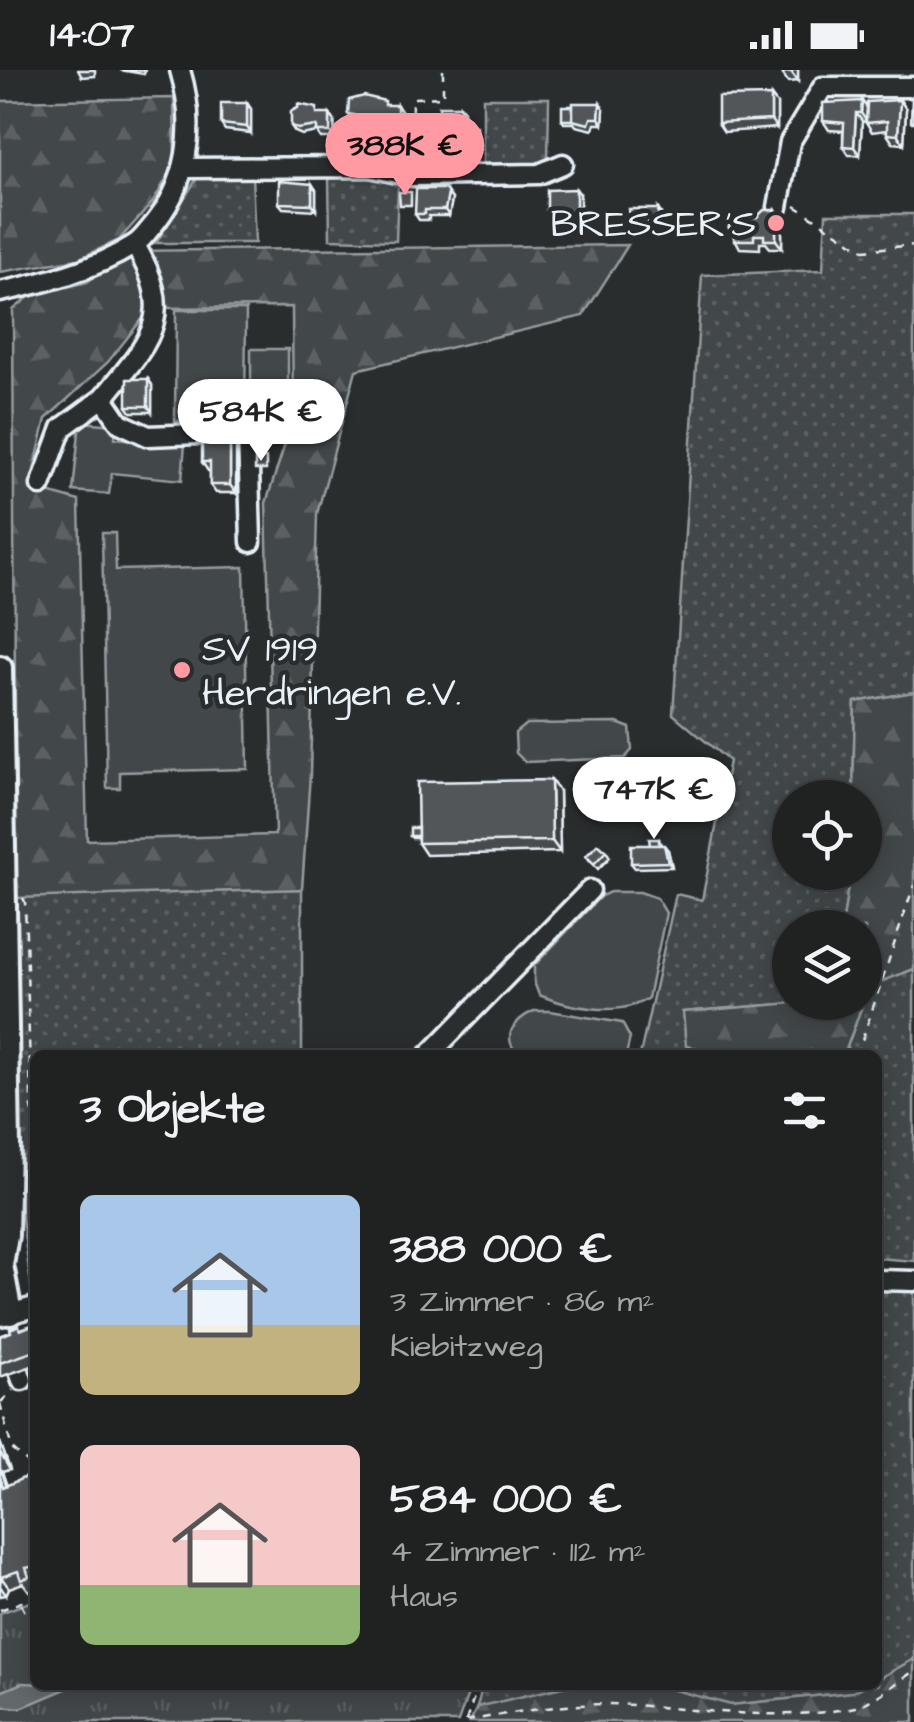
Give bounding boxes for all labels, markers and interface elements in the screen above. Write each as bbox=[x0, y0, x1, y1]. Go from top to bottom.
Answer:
text: 14:07 bbox=[50, 9, 134, 61]
pin: 388K € bbox=[324, 113, 486, 198]
text: 388K € bbox=[347, 123, 463, 168]
place label: BRESSER'S bbox=[550, 199, 756, 251]
marker: BRESSER'S bbox=[765, 212, 787, 234]
pin: 584K € bbox=[180, 379, 342, 464]
text: 584K € bbox=[200, 389, 322, 434]
place label: SV 1919 Herdringen e.V. bbox=[202, 624, 461, 720]
marker: SV 1919 Herdringen e.V. bbox=[171, 659, 193, 681]
pin: 747K € bbox=[573, 757, 735, 842]
text: 747K € bbox=[595, 767, 713, 812]
map controls bbox=[772, 780, 882, 1020]
button: locate bbox=[772, 780, 882, 890]
button: layers bbox=[772, 910, 882, 1020]
text: 3 Objekte bbox=[80, 1081, 266, 1139]
icon: filters bbox=[777, 1083, 832, 1138]
text: 388 000 € bbox=[390, 1221, 612, 1279]
icon: home bbox=[160, 1235, 280, 1355]
text: 3 Zimmer · 86 m² bbox=[390, 1279, 654, 1324]
text: Kiebitzweg bbox=[390, 1324, 543, 1369]
text: 584 000 € bbox=[390, 1471, 622, 1529]
icon: home bbox=[160, 1485, 280, 1605]
text: 4 Zimmer · 112 m² bbox=[390, 1529, 646, 1574]
text: Haus bbox=[390, 1574, 458, 1619]

